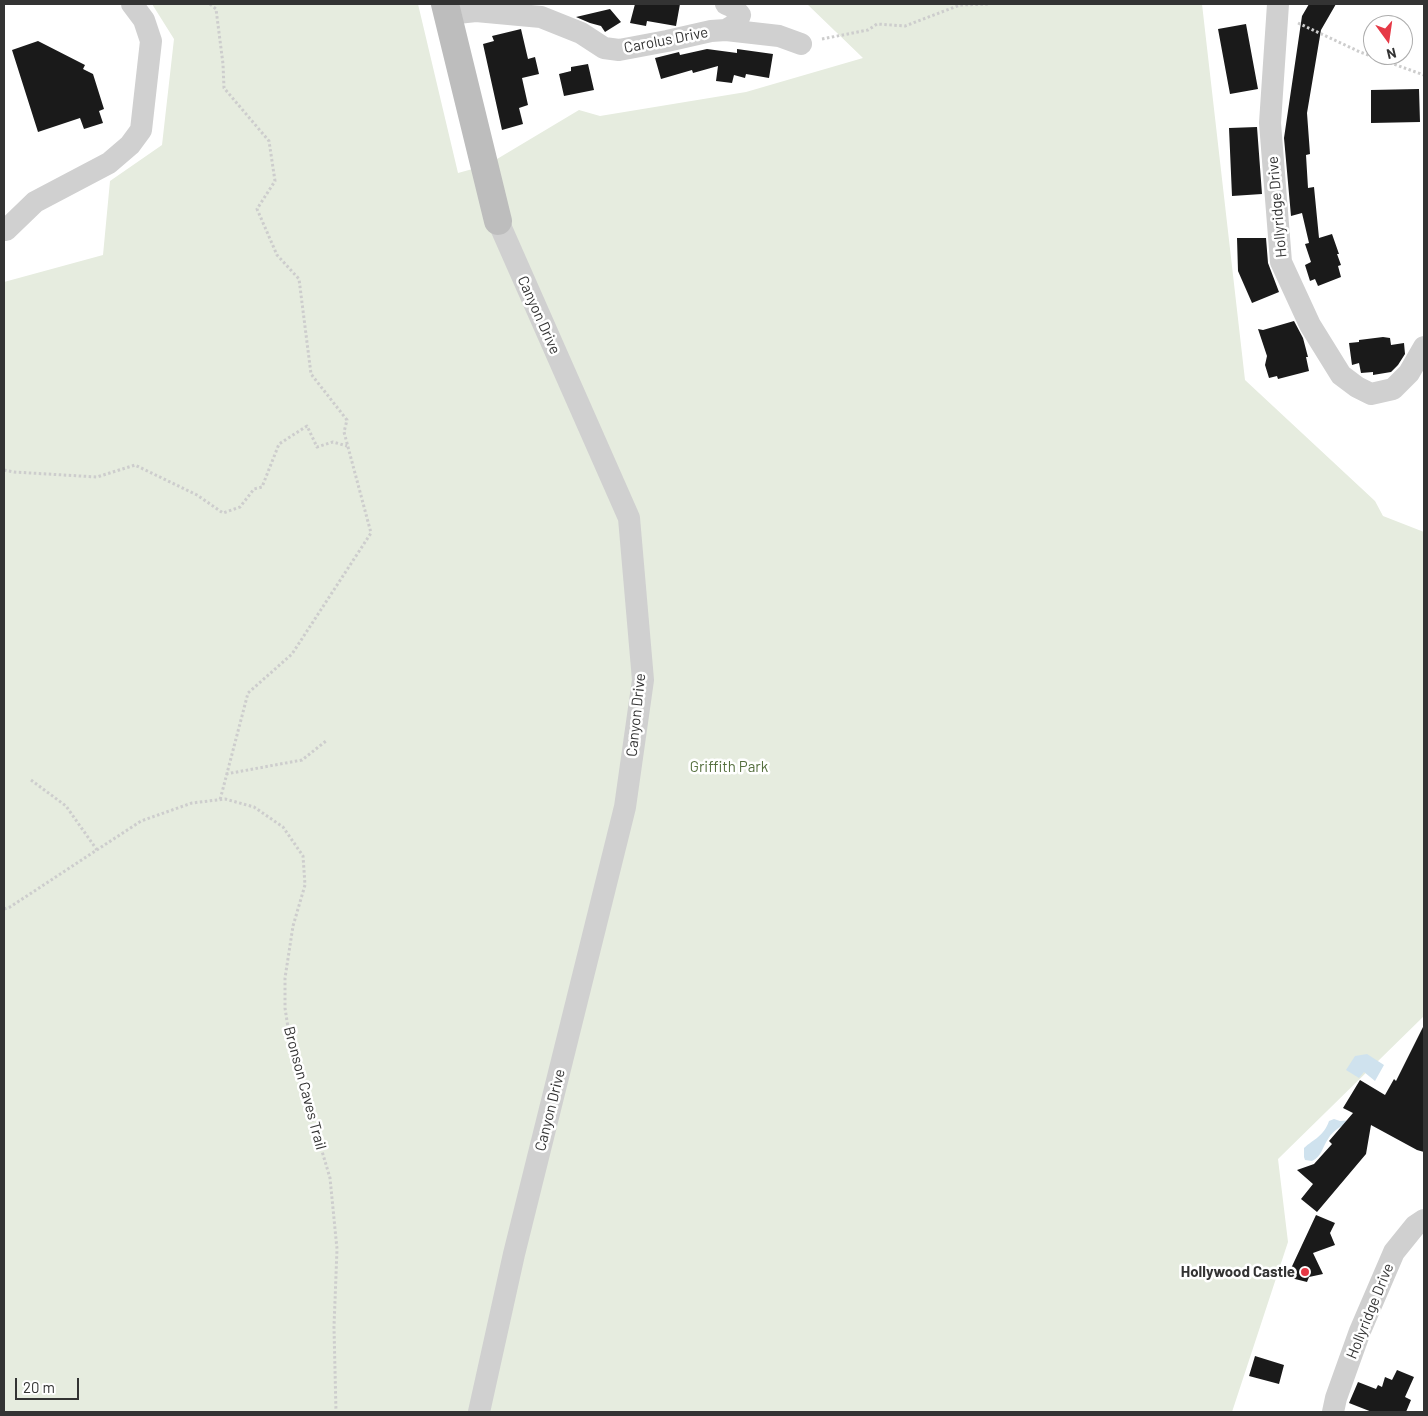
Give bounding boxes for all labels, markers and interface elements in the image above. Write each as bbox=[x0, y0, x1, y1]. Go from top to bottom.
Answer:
north arrow bbox=[1363, 15, 1413, 65]
street label: Carolus Drive bbox=[622, 23, 710, 57]
text: N bbox=[1385, 45, 1398, 63]
street label: Hollyridge Drive bbox=[1264, 156, 1290, 258]
street label: Canyon Drive bbox=[514, 273, 564, 357]
street label: Canyon Drive bbox=[623, 672, 649, 758]
park label: Griffith Park bbox=[690, 758, 768, 776]
street label: Bronson Caves Trail bbox=[280, 1024, 330, 1152]
street label: Canyon Drive bbox=[531, 1067, 569, 1153]
street label: Hollyridge Drive bbox=[1343, 1260, 1397, 1362]
place label: Hollywood Castle bbox=[1181, 1263, 1295, 1281]
marker: Hollywood Castle bbox=[1299, 1266, 1311, 1278]
scale bar bbox=[18, 1368, 81, 1400]
text: 20 m bbox=[23, 1378, 55, 1396]

